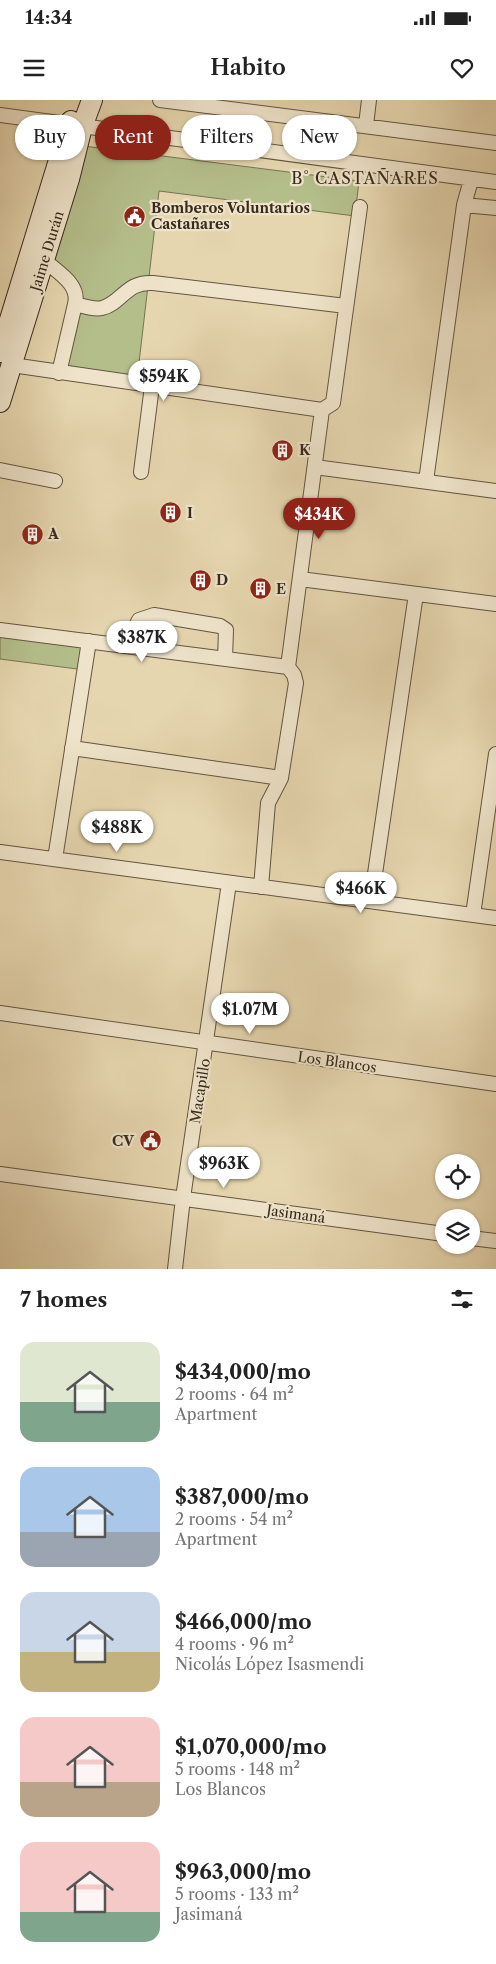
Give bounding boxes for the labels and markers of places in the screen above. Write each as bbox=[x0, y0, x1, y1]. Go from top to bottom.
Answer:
place label: Bomberos Voluntarios Castañares bbox=[151, 199, 310, 233]
public building icon: Bomberos Voluntarios Castañares bbox=[123, 204, 147, 228]
pin: $594K bbox=[129, 360, 199, 402]
building icon: K bbox=[271, 438, 295, 462]
place label: K bbox=[299, 441, 311, 459]
pin: $434K bbox=[284, 498, 354, 540]
building icon: I bbox=[159, 501, 183, 525]
place label: I bbox=[187, 504, 193, 522]
building icon: A bbox=[20, 522, 44, 546]
place label: A bbox=[47, 525, 60, 543]
building icon: D bbox=[188, 568, 212, 592]
place label: D bbox=[216, 571, 228, 589]
building icon: E bbox=[248, 577, 272, 601]
place label: E bbox=[276, 580, 286, 598]
pin: $387K bbox=[107, 620, 177, 663]
pin: $488K bbox=[82, 810, 152, 853]
pin: $466K bbox=[326, 872, 396, 914]
pin: $1.07M bbox=[209, 992, 291, 1035]
public building icon: CV bbox=[138, 1129, 162, 1153]
place label: CV bbox=[112, 1132, 135, 1150]
pin: $963K bbox=[189, 1146, 259, 1189]

